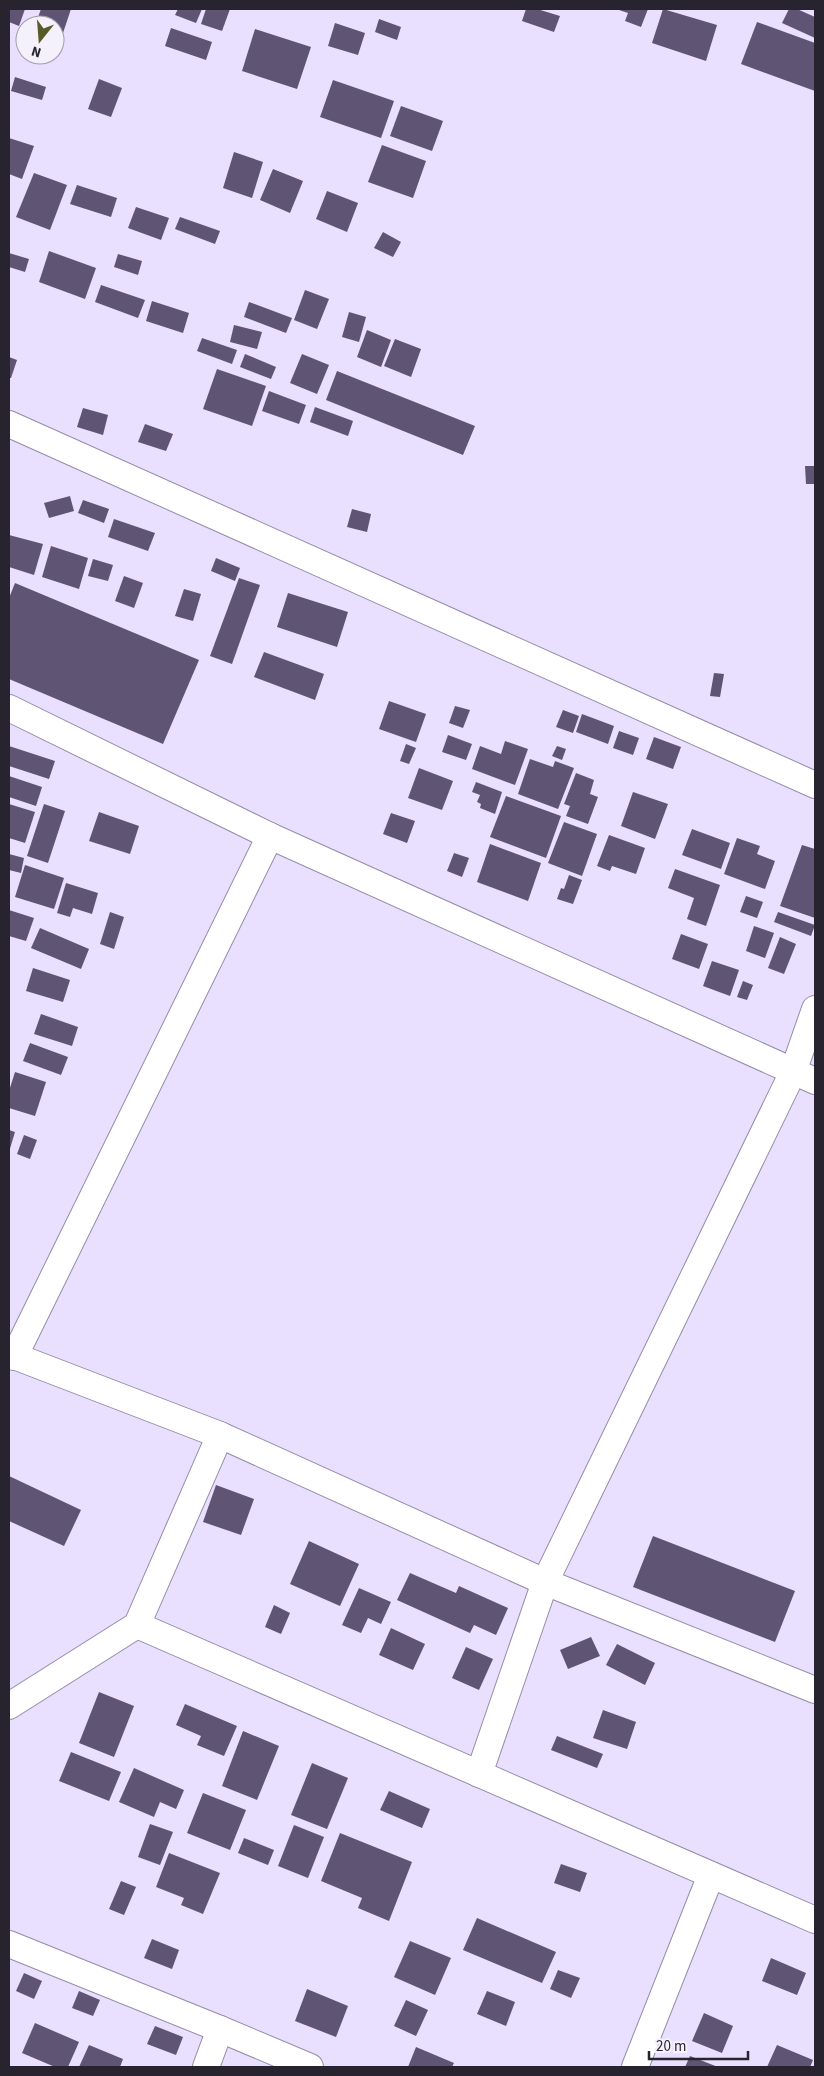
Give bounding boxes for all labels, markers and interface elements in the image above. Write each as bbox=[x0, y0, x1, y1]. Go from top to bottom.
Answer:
north arrow bbox=[15, 15, 65, 65]
text: N bbox=[29, 41, 44, 62]
scale bar bbox=[649, 2028, 748, 2060]
text: 20 m bbox=[656, 2036, 686, 2057]

